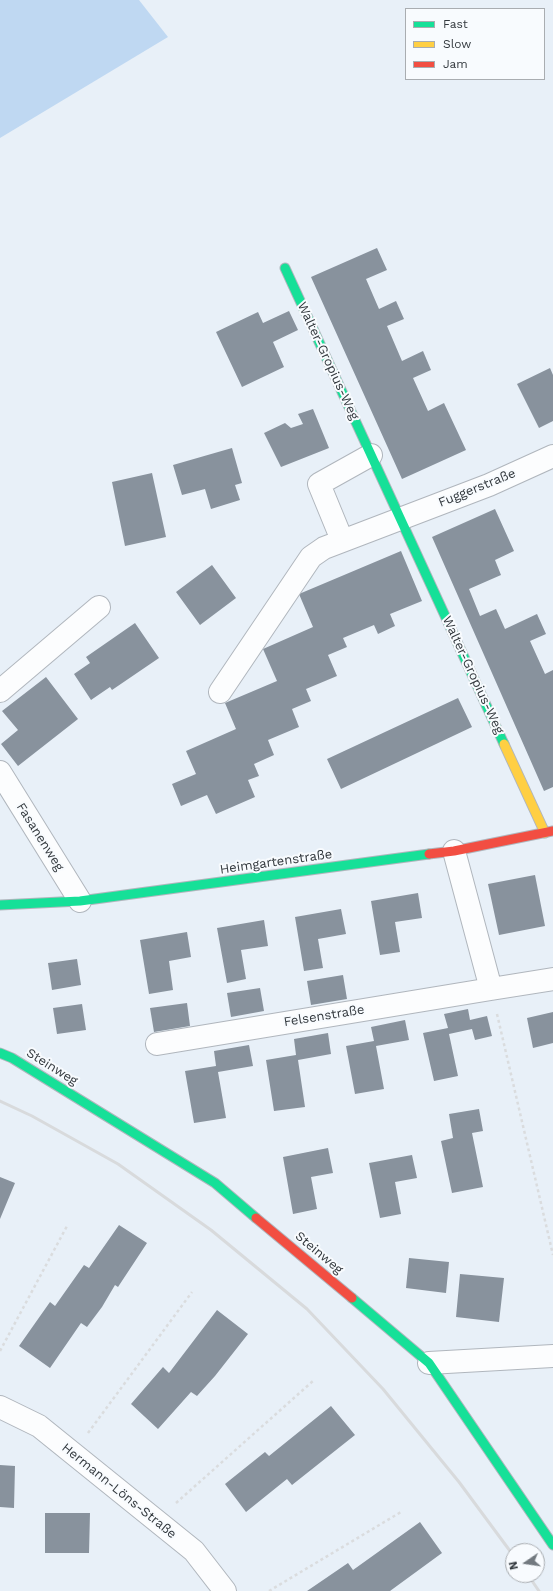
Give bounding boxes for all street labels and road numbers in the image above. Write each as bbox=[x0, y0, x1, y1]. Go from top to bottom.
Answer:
street label: Walter-Gropius-Weg bbox=[294, 300, 362, 422]
street label: Fuggerstraße bbox=[436, 465, 518, 511]
street label: Walter-Gropius-Weg bbox=[439, 614, 507, 736]
street label: Fasanenweg bbox=[13, 800, 67, 874]
street label: Heimgartenstraße bbox=[219, 846, 333, 878]
street label: Felsenstraße bbox=[283, 1002, 365, 1030]
street label: Steinweg bbox=[23, 1045, 81, 1089]
street label: Steinweg bbox=[292, 1228, 346, 1278]
street label: Hermann-Löns-Straße bbox=[58, 1440, 180, 1542]

